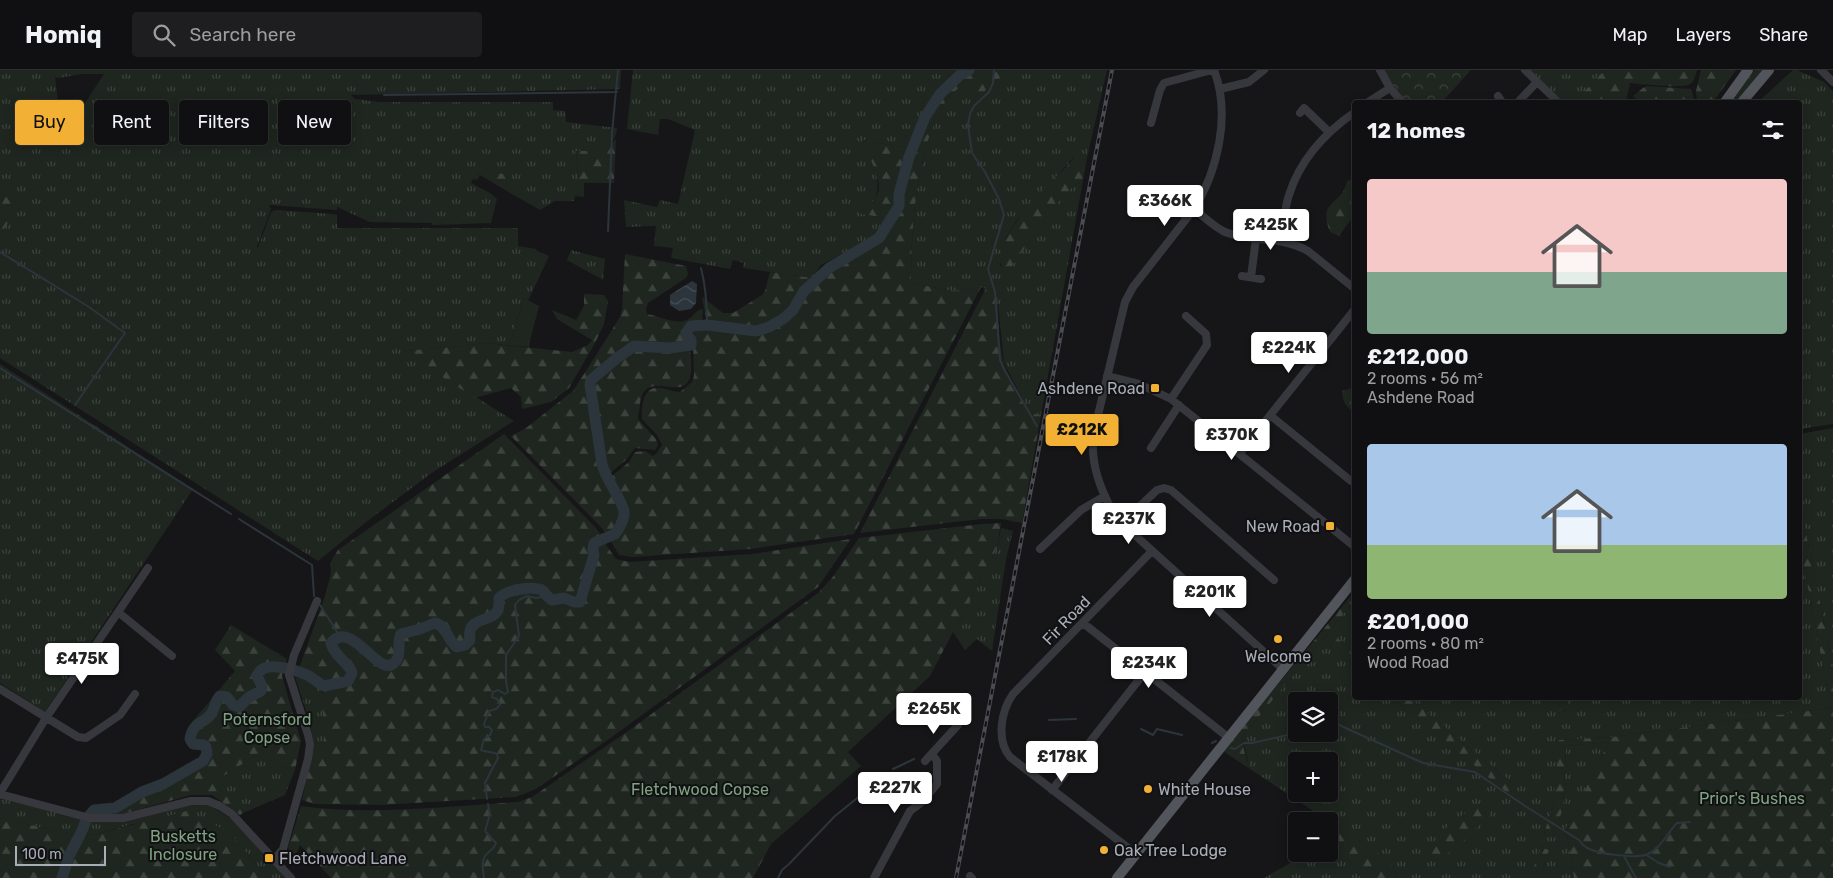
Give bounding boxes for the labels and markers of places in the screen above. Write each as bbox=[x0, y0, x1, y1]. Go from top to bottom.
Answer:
pin: £366K bbox=[1130, 184, 1200, 227]
pin: £425K bbox=[1236, 208, 1306, 251]
pin: £224K bbox=[1254, 332, 1324, 374]
place label: Ashdene Road bbox=[1037, 379, 1145, 398]
marker: Ashdene Road bbox=[1149, 382, 1161, 394]
pin: £212K bbox=[1047, 414, 1117, 456]
pin: £370K bbox=[1197, 418, 1267, 461]
pin: £237K bbox=[1094, 502, 1164, 545]
place label: New Road bbox=[1246, 517, 1320, 536]
marker: New Road bbox=[1324, 520, 1336, 532]
pin: £201K bbox=[1175, 576, 1245, 618]
marker: Welcome bbox=[1272, 633, 1284, 645]
pin: £475K bbox=[47, 642, 117, 685]
pin: £234K bbox=[1114, 646, 1184, 689]
place label: Welcome bbox=[1245, 647, 1311, 666]
pin: £265K bbox=[899, 692, 969, 735]
pin: £178K bbox=[1027, 740, 1097, 783]
pin: £227K bbox=[860, 772, 930, 814]
place label: White House bbox=[1158, 780, 1251, 799]
marker: White House bbox=[1142, 783, 1154, 795]
place label: Oak Tree Lodge bbox=[1114, 841, 1227, 860]
marker: Oak Tree Lodge bbox=[1098, 844, 1110, 856]
place label: Fletchwood Lane bbox=[279, 849, 407, 868]
marker: Fletchwood Lane bbox=[263, 852, 275, 864]

